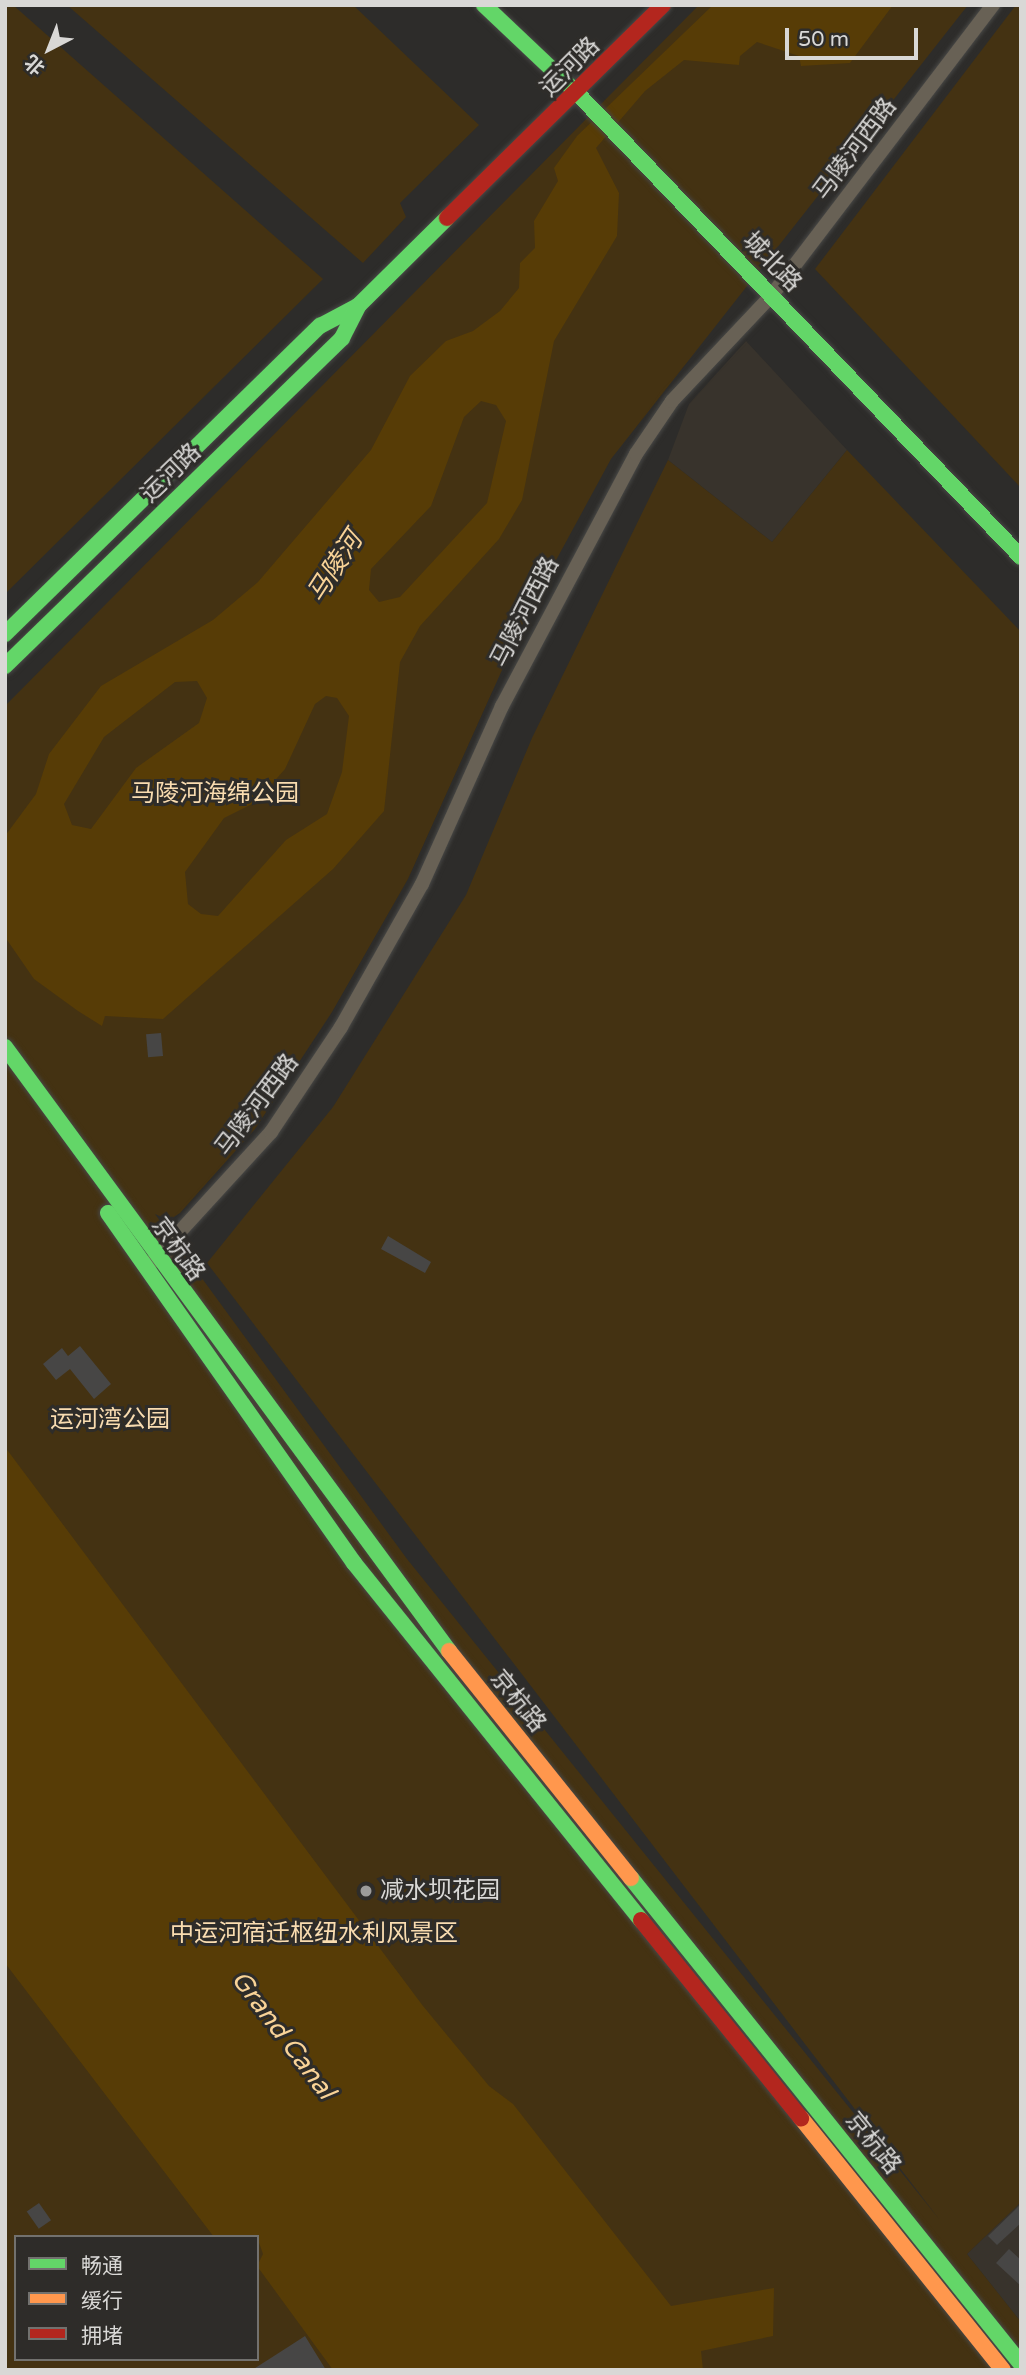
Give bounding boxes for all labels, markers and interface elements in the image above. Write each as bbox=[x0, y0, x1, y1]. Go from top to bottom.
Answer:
north arrow bbox=[14, 14, 84, 84]
scale bar bbox=[788, 14, 921, 58]
text: 50 m bbox=[798, 27, 849, 52]
street label: 运河路 bbox=[534, 31, 606, 103]
text: 北 bbox=[21, 50, 49, 79]
street label: 马陵河西路 bbox=[807, 92, 903, 206]
street label: 城北路 bbox=[737, 226, 807, 298]
street label: 运河路 bbox=[135, 438, 207, 508]
water label: 马陵河 bbox=[301, 526, 369, 608]
street label: 马陵河西路 bbox=[485, 552, 565, 672]
park label: 马陵河海绵公园 bbox=[131, 780, 299, 808]
street label: 马陵河西路 bbox=[209, 1048, 305, 1162]
street label: 京杭路 bbox=[145, 1211, 211, 1287]
park label: 运河湾公园 bbox=[50, 1406, 170, 1434]
street label: 京杭路 bbox=[484, 1664, 552, 1738]
place label: 减水坝花园 bbox=[380, 1877, 500, 1905]
marker: 减水坝花园 bbox=[358, 1883, 374, 1899]
park label: 中运河宿迁枢纽水利风景区 bbox=[170, 1920, 458, 1948]
water label: Grand Canal bbox=[225, 1965, 341, 2105]
street label: 京杭路 bbox=[839, 2106, 907, 2180]
legend bbox=[14, 2235, 259, 2361]
text: 畅通 bbox=[81, 2254, 123, 2279]
text: 缓行 bbox=[81, 2289, 123, 2314]
text: 拥堵 bbox=[81, 2324, 123, 2349]

